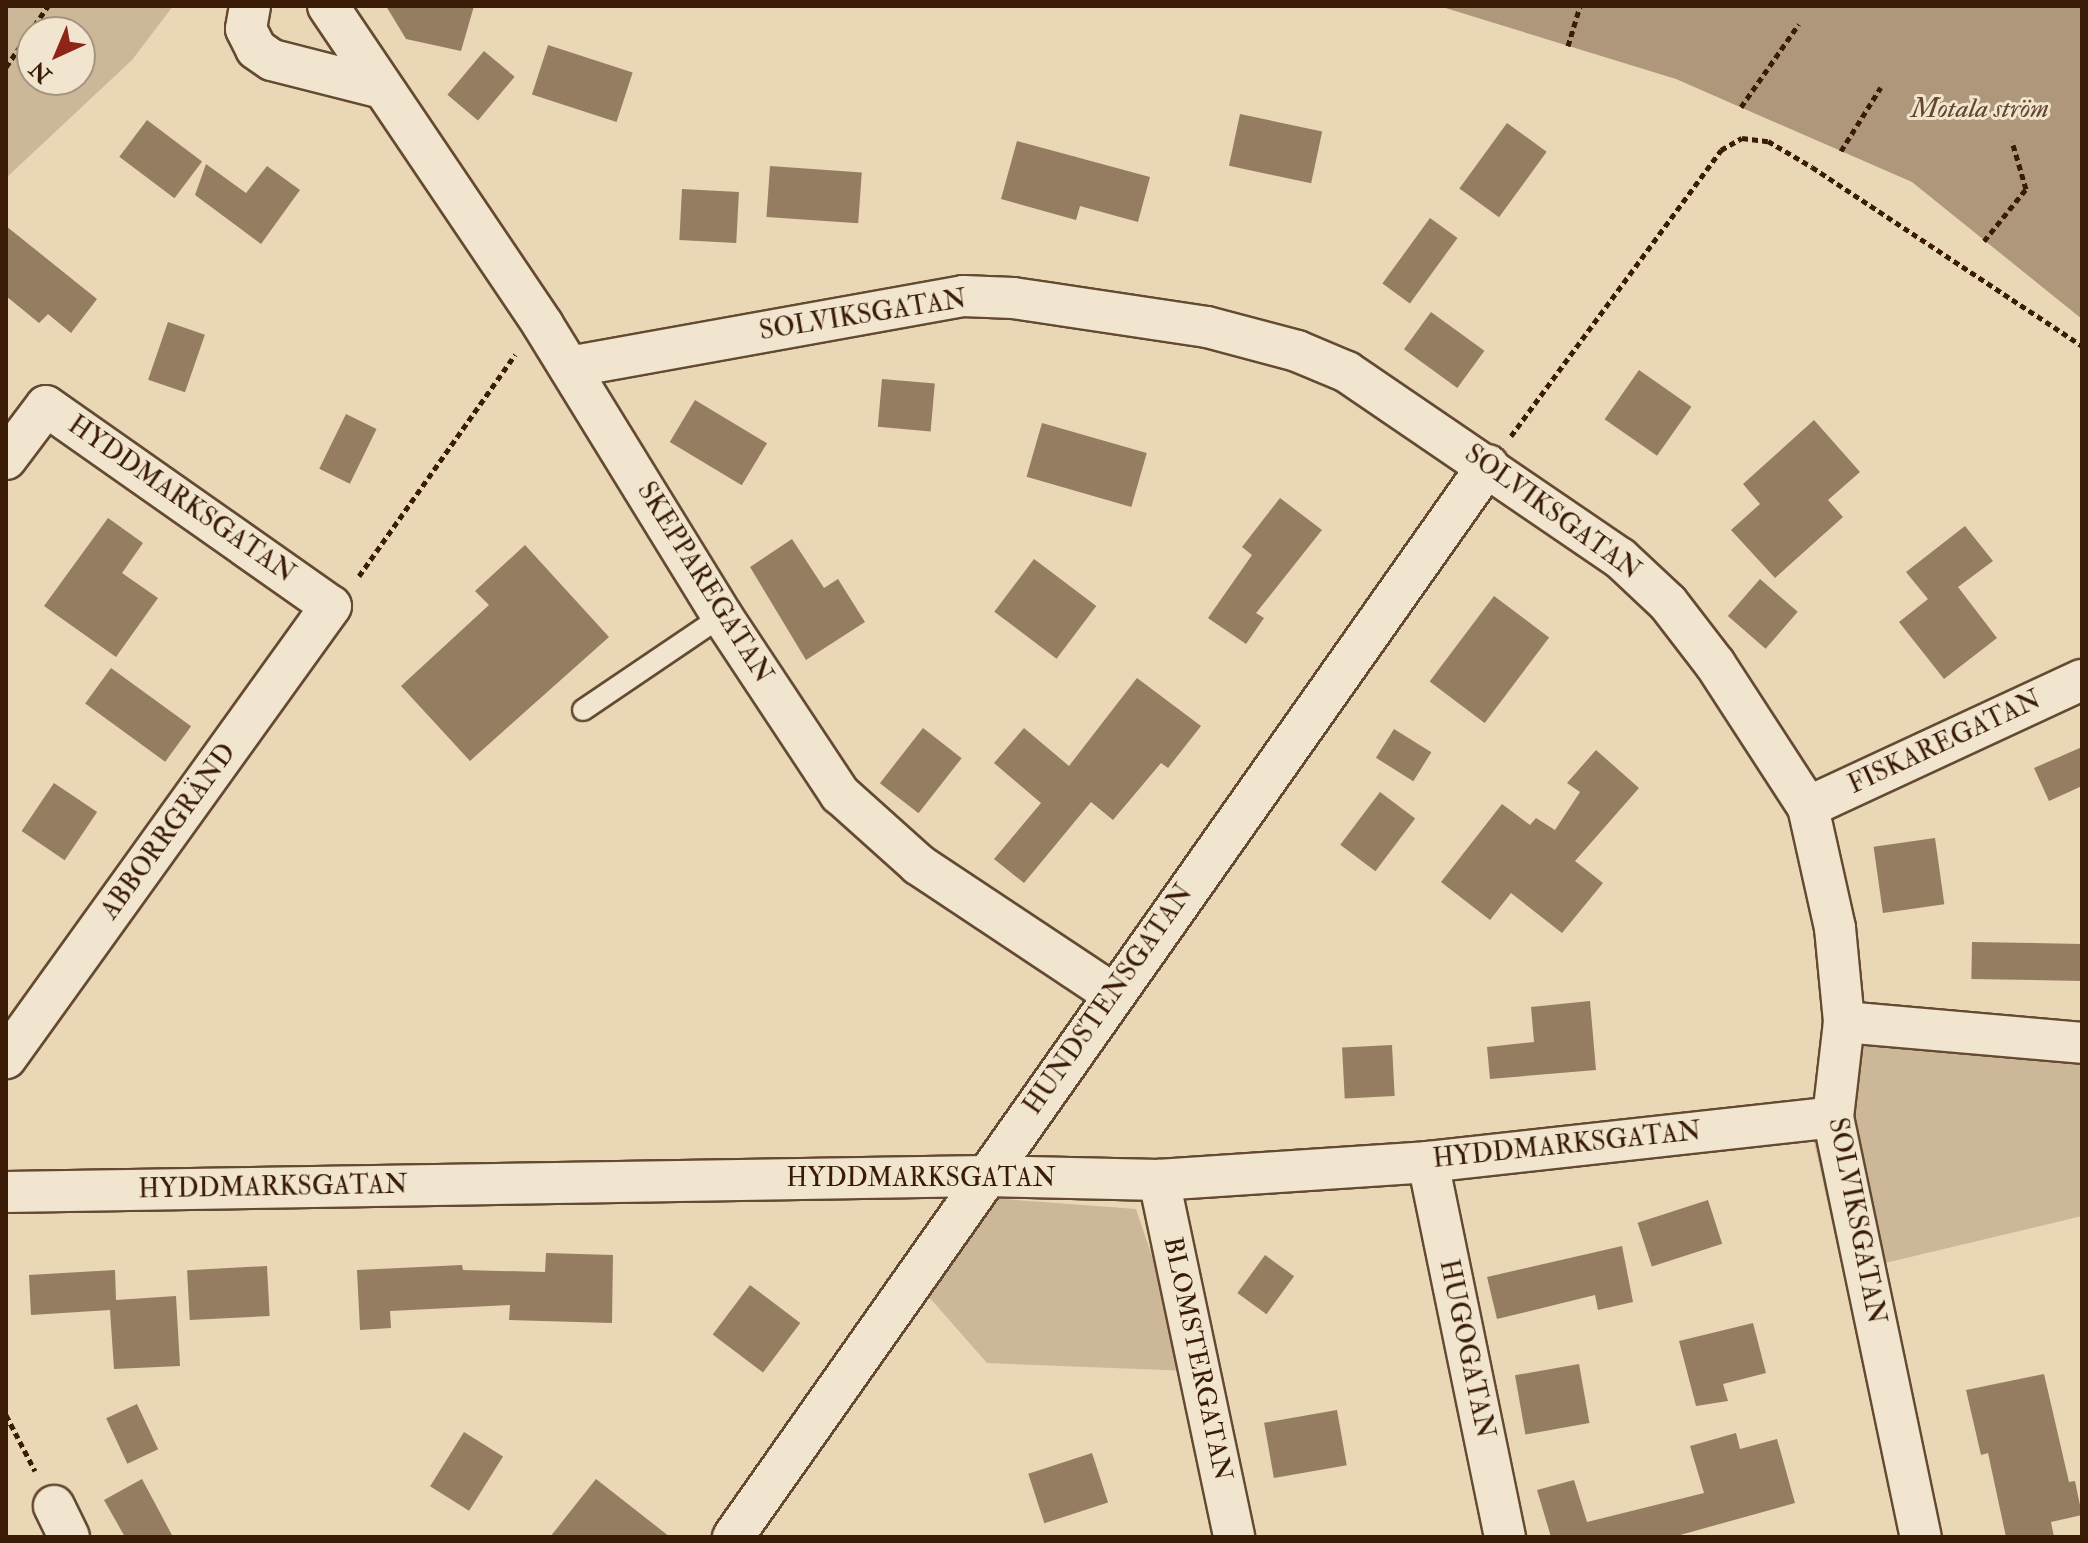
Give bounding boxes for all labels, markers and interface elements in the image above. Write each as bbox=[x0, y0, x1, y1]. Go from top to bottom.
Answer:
north arrow bbox=[16, 16, 96, 96]
text: N bbox=[24, 55, 58, 89]
water label: Motala ström bbox=[1911, 92, 2049, 126]
street label: SOLVIKSGATAN bbox=[757, 284, 969, 348]
street label: HYDDMARKSGATAN bbox=[62, 410, 300, 590]
street label: SOLVIKSGATAN bbox=[1458, 439, 1646, 587]
street label: SKEPPAREGATAN bbox=[630, 477, 778, 689]
street label: FISKAREGATAN bbox=[1844, 685, 2046, 801]
street label: ABBORRGRÄND bbox=[95, 738, 243, 926]
street label: HUNDSTENSGATAN bbox=[1018, 879, 1200, 1121]
street label: SOLVIKSGATAN bbox=[1821, 1115, 1891, 1327]
street label: HYDDMARKSGATAN bbox=[1431, 1116, 1703, 1176]
street label: HYDDMARKSGATAN bbox=[786, 1163, 1056, 1195]
street label: HYDDMARKSGATAN bbox=[138, 1170, 408, 1206]
street label: BLOMSTERGATAN bbox=[1156, 1234, 1238, 1484]
street label: HUGOGATAN bbox=[1432, 1257, 1500, 1441]

